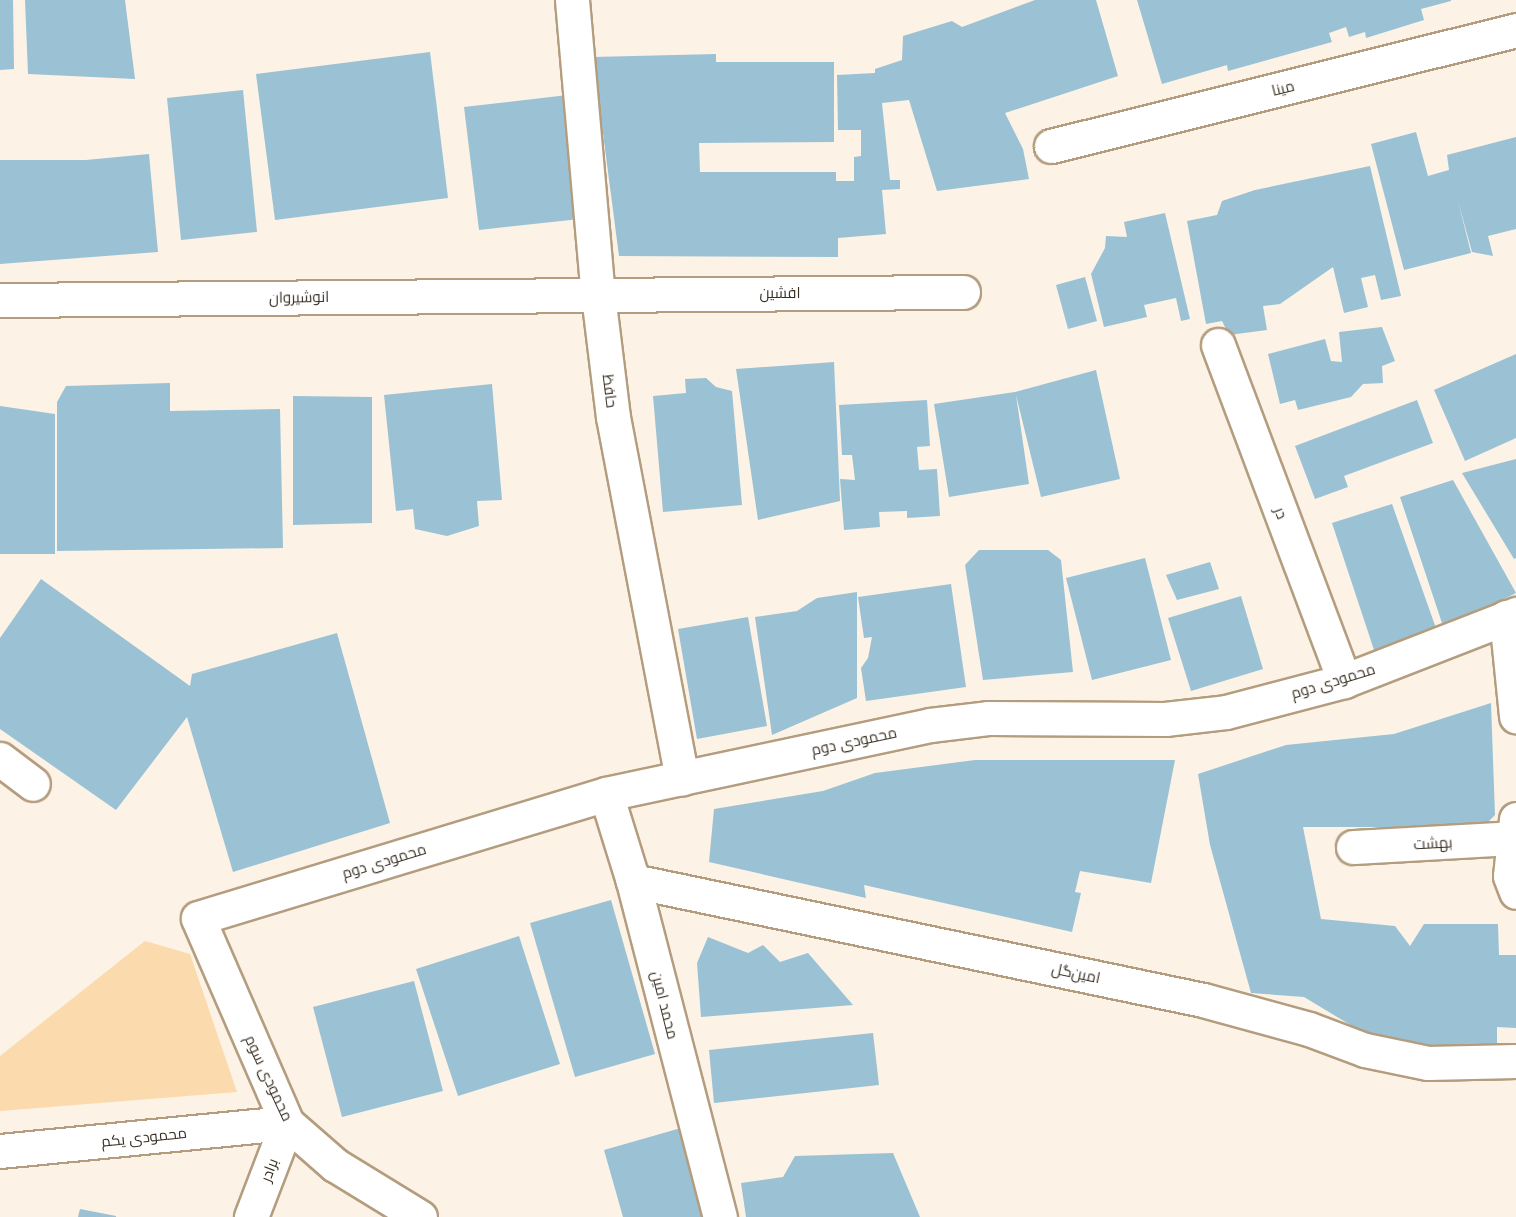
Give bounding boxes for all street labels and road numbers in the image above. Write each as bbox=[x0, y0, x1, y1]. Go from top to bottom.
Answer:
street label: مینا bbox=[1270, 77, 1296, 99]
street label: افشین bbox=[760, 284, 800, 302]
street label: انوشیروان bbox=[269, 287, 329, 307]
street label: حافظ bbox=[599, 373, 621, 409]
street label: در bbox=[1271, 505, 1291, 521]
street label: محمودی دوم bbox=[1289, 660, 1377, 702]
street label: محمودی دوم bbox=[810, 723, 898, 759]
street label: بهشت bbox=[1413, 833, 1453, 853]
street label: محمودی دوم bbox=[340, 840, 428, 882]
street label: امین‌گل bbox=[1050, 959, 1102, 987]
street label: محمد امین bbox=[648, 969, 682, 1041]
street label: محمودی سوم bbox=[241, 1032, 297, 1124]
street label: محمودی یکم bbox=[100, 1124, 188, 1150]
street label: برادر bbox=[256, 1156, 282, 1184]

